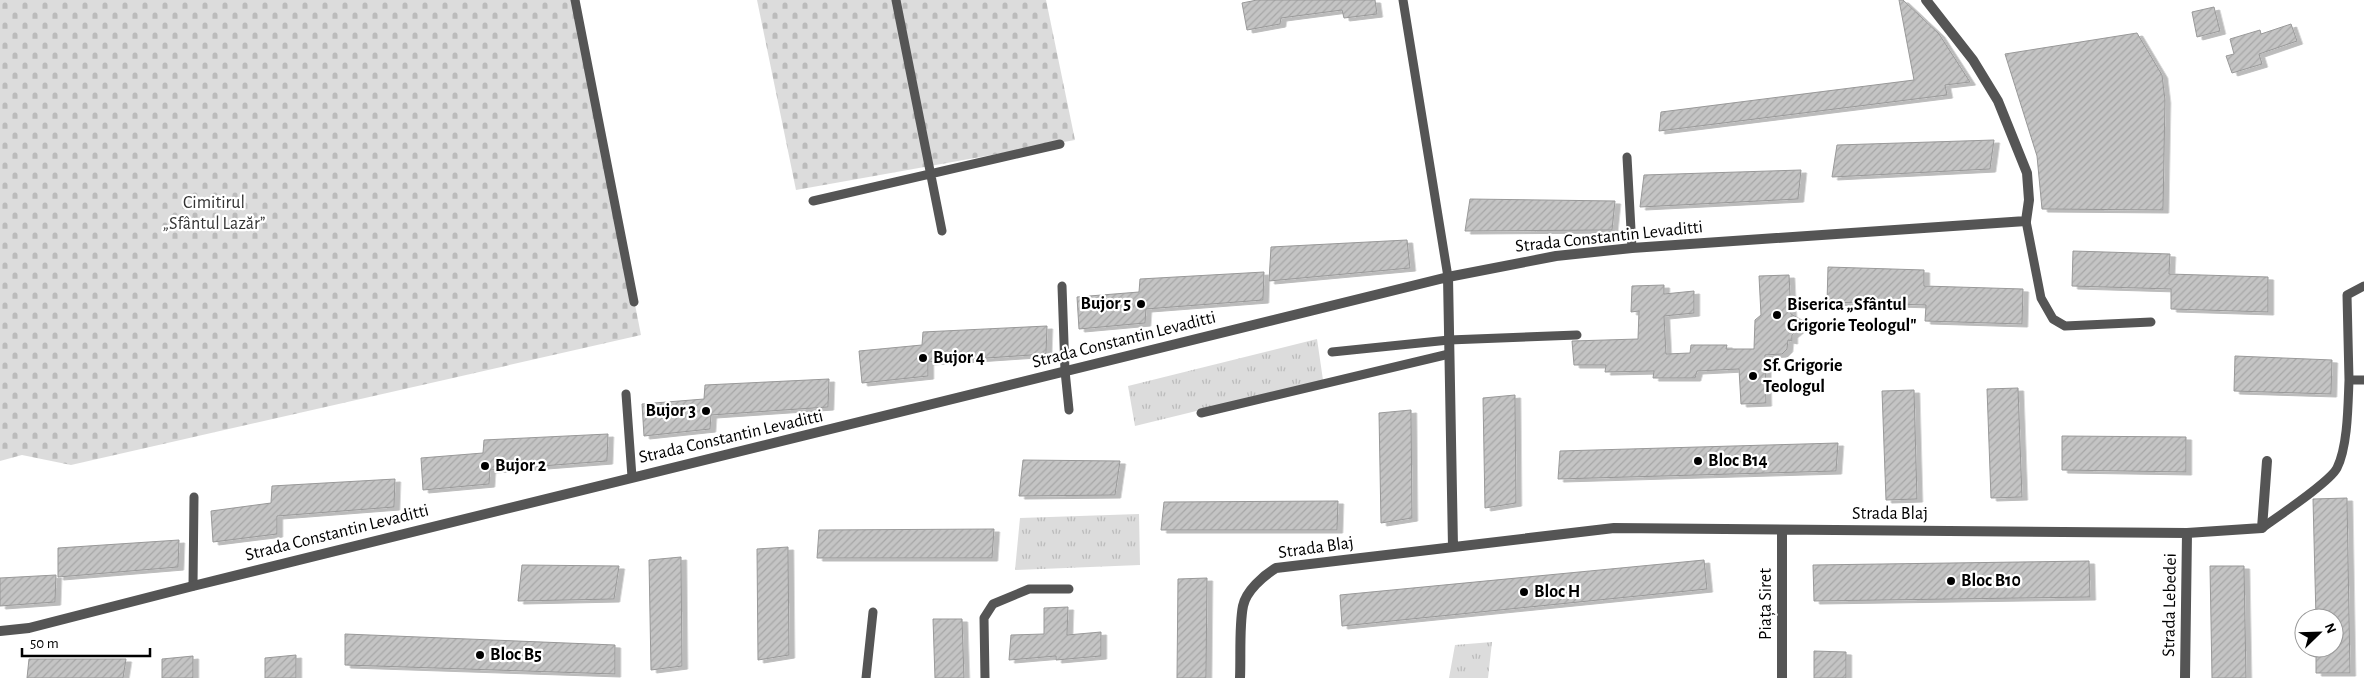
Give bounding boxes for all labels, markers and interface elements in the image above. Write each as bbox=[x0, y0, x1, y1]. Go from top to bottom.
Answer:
park label: Cimitirul „Sfântul Lazăr” bbox=[163, 194, 265, 233]
street label: Strada Constantin Levaditti bbox=[1514, 218, 1704, 256]
place label: Bujor 5 bbox=[1081, 295, 1131, 313]
place label: Biserica „Sfântul Grigorie Teologul" bbox=[1787, 296, 1917, 335]
marker: Bujor 5 bbox=[1135, 298, 1147, 310]
street label: Strada Constantin Levaditti bbox=[1030, 308, 1218, 372]
marker: Biserica „Sfântul Grigorie Teologul" bbox=[1771, 309, 1783, 321]
place label: Bujor 4 bbox=[933, 349, 985, 367]
marker: Bujor 4 bbox=[917, 352, 929, 364]
place label: Sf. Grigorie Teologul bbox=[1763, 357, 1843, 396]
marker: Sf. Grigorie Teologul bbox=[1747, 370, 1759, 382]
place label: Bujor 3 bbox=[646, 402, 696, 420]
marker: Bujor 3 bbox=[700, 405, 712, 417]
street label: Strada Constantin Levaditti bbox=[637, 407, 825, 467]
place label: Bloc B14 bbox=[1708, 452, 1768, 470]
marker: Bloc B14 bbox=[1692, 455, 1704, 467]
place label: Bujor 2 bbox=[495, 457, 547, 475]
marker: Bujor 2 bbox=[479, 460, 491, 472]
street label: Strada Constantin Levaditti bbox=[243, 501, 431, 565]
street label: Strada Blaj bbox=[1852, 505, 1928, 523]
street label: Strada Blaj bbox=[1277, 534, 1355, 562]
street label: Strada Lebedei bbox=[2160, 553, 2180, 657]
street label: Piața Siret bbox=[1757, 568, 1776, 640]
place label: Bloc B10 bbox=[1961, 572, 2021, 590]
marker: Bloc B10 bbox=[1945, 575, 1957, 587]
place label: Bloc H bbox=[1534, 583, 1580, 601]
marker: Bloc H bbox=[1518, 586, 1530, 598]
north arrow bbox=[2294, 608, 2344, 658]
text: N bbox=[2322, 621, 2338, 636]
scale bar bbox=[22, 626, 150, 658]
text: 50 m bbox=[30, 636, 59, 651]
place label: Bloc B5 bbox=[490, 646, 542, 664]
marker: Bloc B5 bbox=[474, 649, 486, 661]

